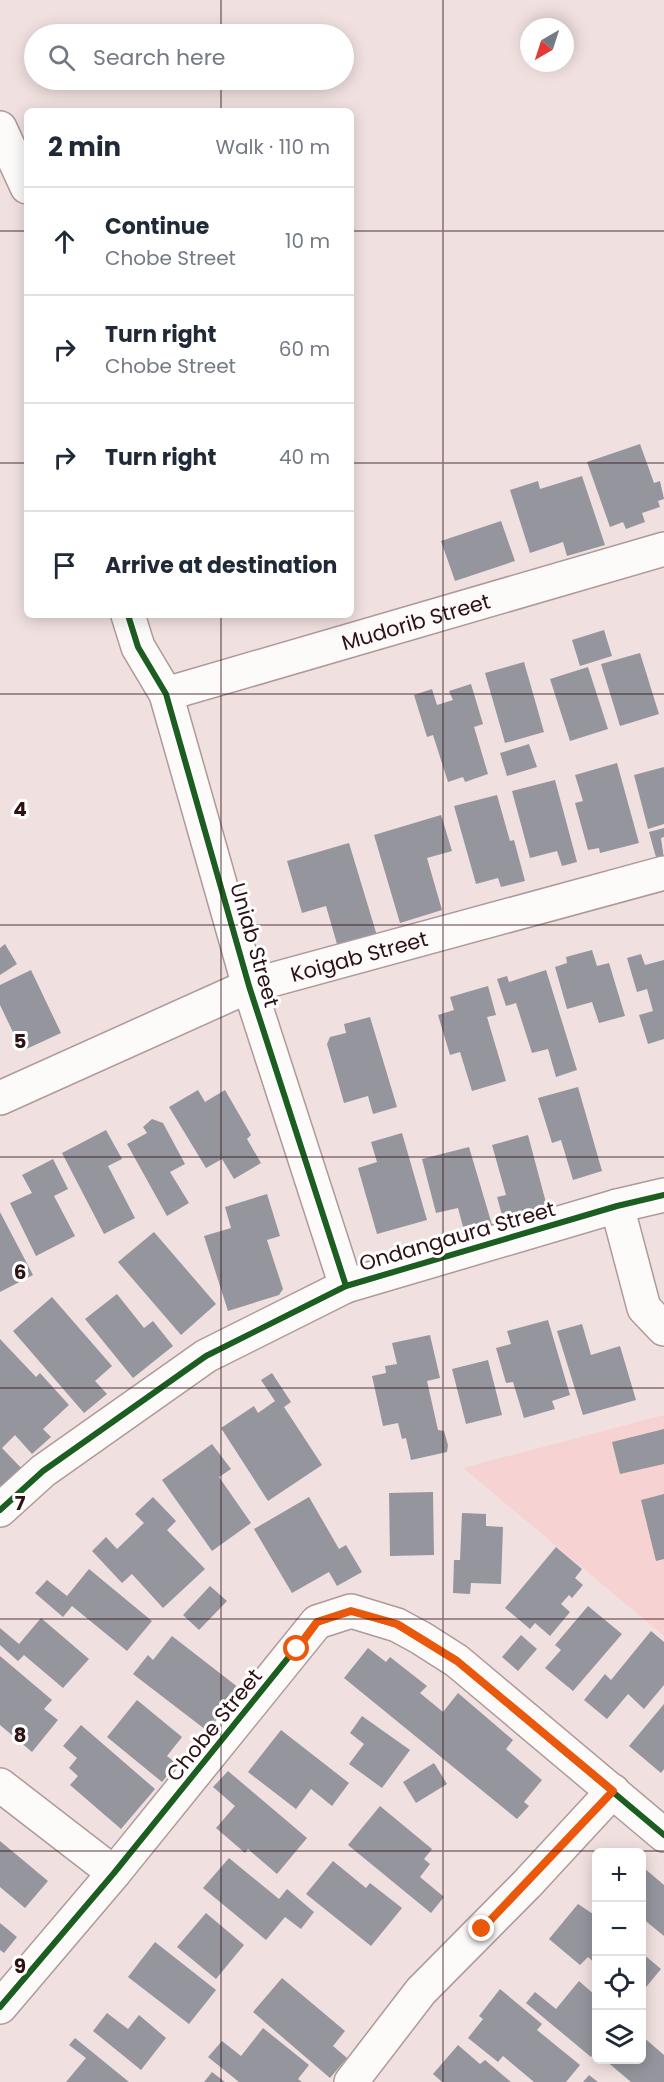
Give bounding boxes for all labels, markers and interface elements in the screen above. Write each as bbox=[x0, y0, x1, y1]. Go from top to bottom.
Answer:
north arrow bbox=[520, 18, 574, 72]
search box bbox=[24, 24, 354, 90]
icon: search bbox=[45, 41, 78, 74]
text: Search here bbox=[93, 42, 226, 73]
text: 2 min bbox=[48, 129, 121, 165]
text: Walk · 110 m bbox=[216, 133, 330, 161]
text: Continue bbox=[105, 211, 209, 242]
icon: ahead bbox=[48, 225, 81, 258]
text: 10 m bbox=[285, 227, 330, 255]
text: Chobe Street bbox=[105, 244, 236, 272]
text: Turn right bbox=[105, 319, 216, 350]
icon: right bbox=[48, 333, 81, 366]
text: 60 m bbox=[279, 335, 330, 363]
text: Chobe Street bbox=[105, 352, 236, 380]
icon: right bbox=[48, 441, 81, 474]
text: Turn right bbox=[105, 442, 216, 473]
text: 40 m bbox=[279, 443, 330, 471]
icon: arrive bbox=[48, 549, 81, 582]
text: Arrive at destination bbox=[105, 550, 337, 581]
street label: Mudorib Street bbox=[338, 586, 493, 657]
text: 4 bbox=[13, 795, 27, 823]
street label: Uniab Street bbox=[223, 879, 287, 1011]
street label: Koigab Street bbox=[287, 924, 431, 989]
text: 5 bbox=[14, 1027, 27, 1055]
street label: Ondangaura Street bbox=[356, 1194, 558, 1278]
text: 6 bbox=[14, 1258, 26, 1286]
text: 7 bbox=[15, 1489, 26, 1517]
route start bbox=[283, 1635, 309, 1661]
street label: Chobe Street bbox=[159, 1662, 269, 1788]
text: 8 bbox=[14, 1721, 26, 1749]
map controls bbox=[592, 1848, 646, 2064]
button: + bbox=[592, 1848, 646, 1902]
button: − bbox=[592, 1902, 646, 1956]
route end bbox=[468, 1915, 494, 1941]
text: 9 bbox=[14, 1952, 26, 1980]
button: locate bbox=[592, 1956, 646, 2010]
button: layers bbox=[592, 2010, 646, 2064]

